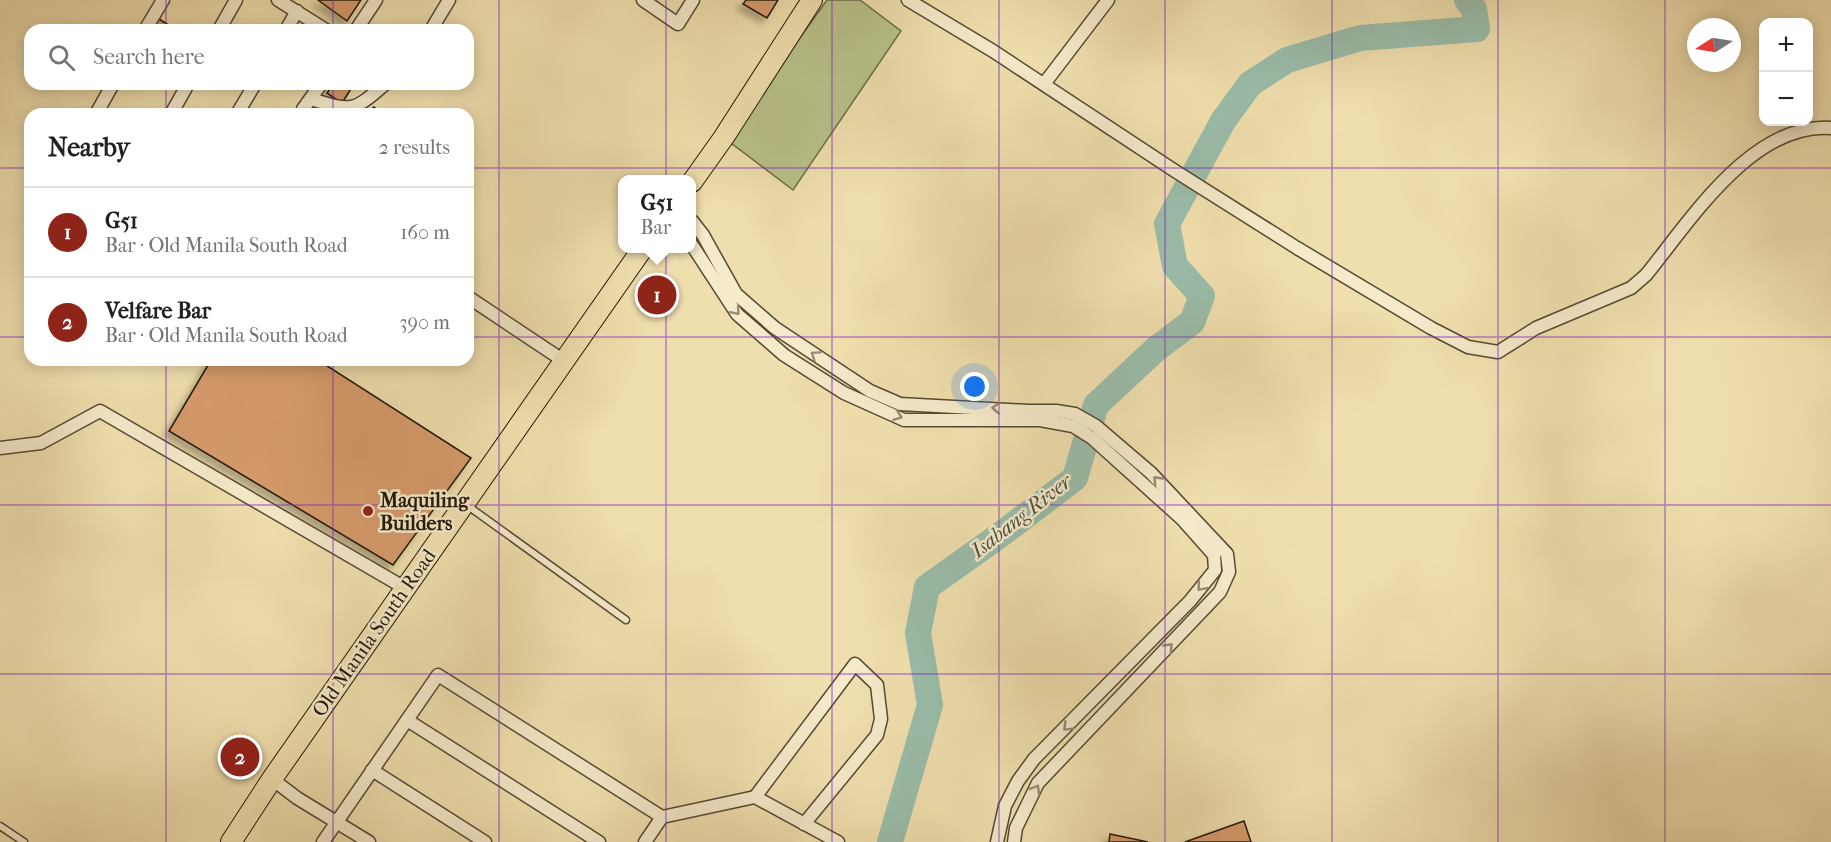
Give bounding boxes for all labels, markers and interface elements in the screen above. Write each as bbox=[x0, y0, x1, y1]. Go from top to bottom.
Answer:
north arrow bbox=[1687, 18, 1741, 72]
map controls bbox=[1759, 18, 1813, 126]
button: + bbox=[1759, 18, 1813, 72]
search box bbox=[24, 24, 474, 90]
icon: search bbox=[45, 41, 78, 74]
text: Search here bbox=[93, 44, 205, 70]
button: − bbox=[1759, 72, 1813, 126]
text: Nearby bbox=[48, 132, 130, 163]
text: 2 results bbox=[379, 136, 450, 159]
popup bbox=[618, 175, 696, 253]
text: G51 bbox=[641, 190, 673, 216]
text: G51 bbox=[105, 208, 138, 234]
text: Bar bbox=[641, 216, 671, 239]
text: 1 bbox=[64, 221, 71, 244]
text: 160 m bbox=[400, 221, 450, 244]
text: Bar · Old Manila South Road bbox=[105, 234, 348, 257]
pin: 1 bbox=[638, 272, 676, 318]
text: Velfare Bar bbox=[105, 298, 211, 324]
one-way arrow bbox=[729, 304, 740, 315]
text: 2 bbox=[62, 311, 73, 334]
text: 390 m bbox=[399, 311, 450, 334]
text: Bar · Old Manila South Road bbox=[105, 324, 348, 347]
one-way arrow bbox=[810, 351, 821, 362]
your location bbox=[960, 372, 989, 401]
one-way arrow bbox=[991, 402, 1000, 415]
one-way arrow bbox=[892, 409, 903, 422]
water label: Isabang River bbox=[965, 468, 1077, 563]
one-way arrow bbox=[1153, 477, 1164, 487]
place label: Maquiling Builders bbox=[379, 489, 470, 535]
marker: Maquiling Builders bbox=[361, 504, 375, 518]
street label: Old Manila South Road bbox=[307, 544, 441, 721]
one-way arrow bbox=[1198, 580, 1209, 591]
one-way arrow bbox=[1162, 643, 1173, 653]
one-way arrow bbox=[1063, 720, 1074, 731]
pin: 2 bbox=[220, 734, 260, 780]
one-way arrow bbox=[1029, 785, 1040, 795]

